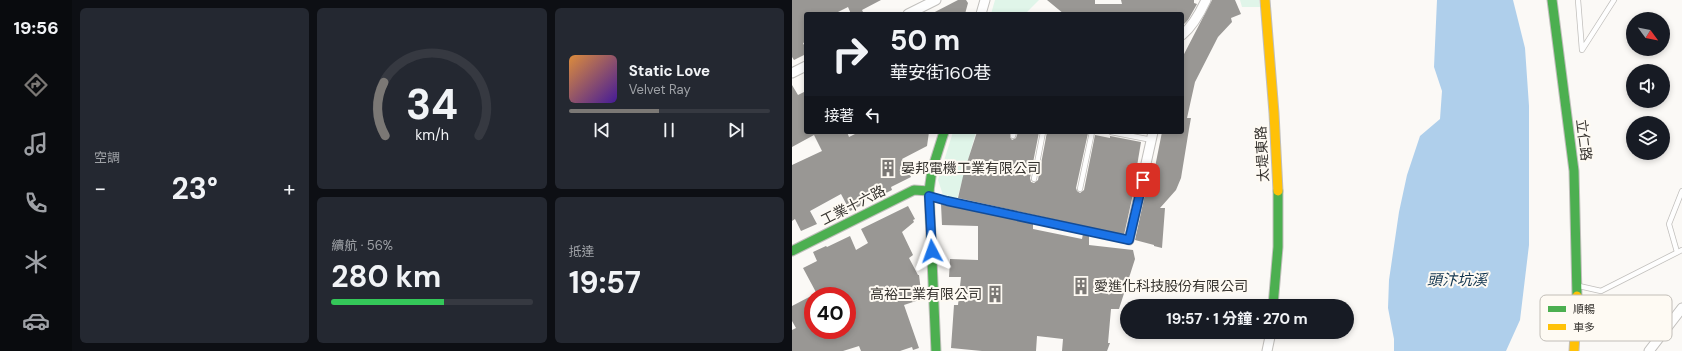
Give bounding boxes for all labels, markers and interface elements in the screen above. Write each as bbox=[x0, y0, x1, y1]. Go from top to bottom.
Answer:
north arrow bbox=[1626, 12, 1670, 56]
map controls bbox=[1626, 12, 1670, 160]
text: 19:56 bbox=[13, 16, 59, 40]
text: 50 m bbox=[890, 22, 960, 59]
icon: right bbox=[824, 28, 876, 80]
text: Static Love bbox=[629, 61, 710, 81]
text: 華安街160巷 bbox=[890, 61, 991, 85]
button: sound bbox=[1626, 64, 1670, 108]
icon: directions bbox=[22, 71, 50, 99]
text: 34 bbox=[406, 78, 458, 132]
text: Velvet Ray bbox=[629, 81, 691, 98]
icon: left bbox=[862, 104, 884, 126]
text: 接著 bbox=[824, 106, 854, 126]
button: layers bbox=[1626, 116, 1670, 160]
street label: 立仁路 bbox=[1573, 118, 1595, 162]
icon: previous bbox=[591, 119, 613, 141]
icon: pause bbox=[658, 119, 680, 141]
icon: next bbox=[725, 119, 747, 141]
text: km/h bbox=[415, 126, 449, 144]
street label: 太堤東路 bbox=[1252, 126, 1272, 182]
icon: music bbox=[22, 130, 50, 158]
text: 空調 bbox=[94, 149, 120, 166]
building icon: 晏邦電機工業有限公司 bbox=[878, 158, 898, 178]
place label: 晏邦電機工業有限公司 bbox=[901, 159, 1041, 177]
pin bbox=[1126, 163, 1160, 197]
text: 23° bbox=[172, 169, 218, 208]
icon: arrive bbox=[1132, 169, 1154, 191]
text: − bbox=[94, 174, 106, 203]
text: + bbox=[283, 174, 295, 203]
street label: 工業十六路 bbox=[818, 181, 888, 229]
icon: phone bbox=[22, 189, 50, 217]
position arrow bbox=[911, 230, 953, 272]
text: 續航 · 56% bbox=[331, 237, 393, 254]
text: 抵達 bbox=[569, 243, 595, 260]
icon: climate bbox=[22, 248, 50, 276]
text: 280 km bbox=[331, 257, 441, 296]
text: 19:57 bbox=[569, 263, 641, 302]
water label: 頭汴坑溪 bbox=[1427, 270, 1489, 290]
building icon: 愛進化科技股份有限公司 bbox=[1071, 276, 1091, 296]
place label: 愛進化科技股份有限公司 bbox=[1094, 277, 1248, 295]
building icon: 高裕工業有限公司 bbox=[985, 284, 1005, 304]
place label: 高裕工業有限公司 bbox=[870, 285, 982, 303]
speed limit sign: 40 bbox=[804, 287, 856, 339]
legend bbox=[1540, 295, 1672, 341]
text: 順暢 bbox=[1573, 302, 1595, 316]
icon: car bbox=[22, 307, 50, 335]
text: 19:57 · 1 分鐘 · 270 m bbox=[1166, 309, 1308, 329]
text: 車多 bbox=[1573, 320, 1595, 334]

